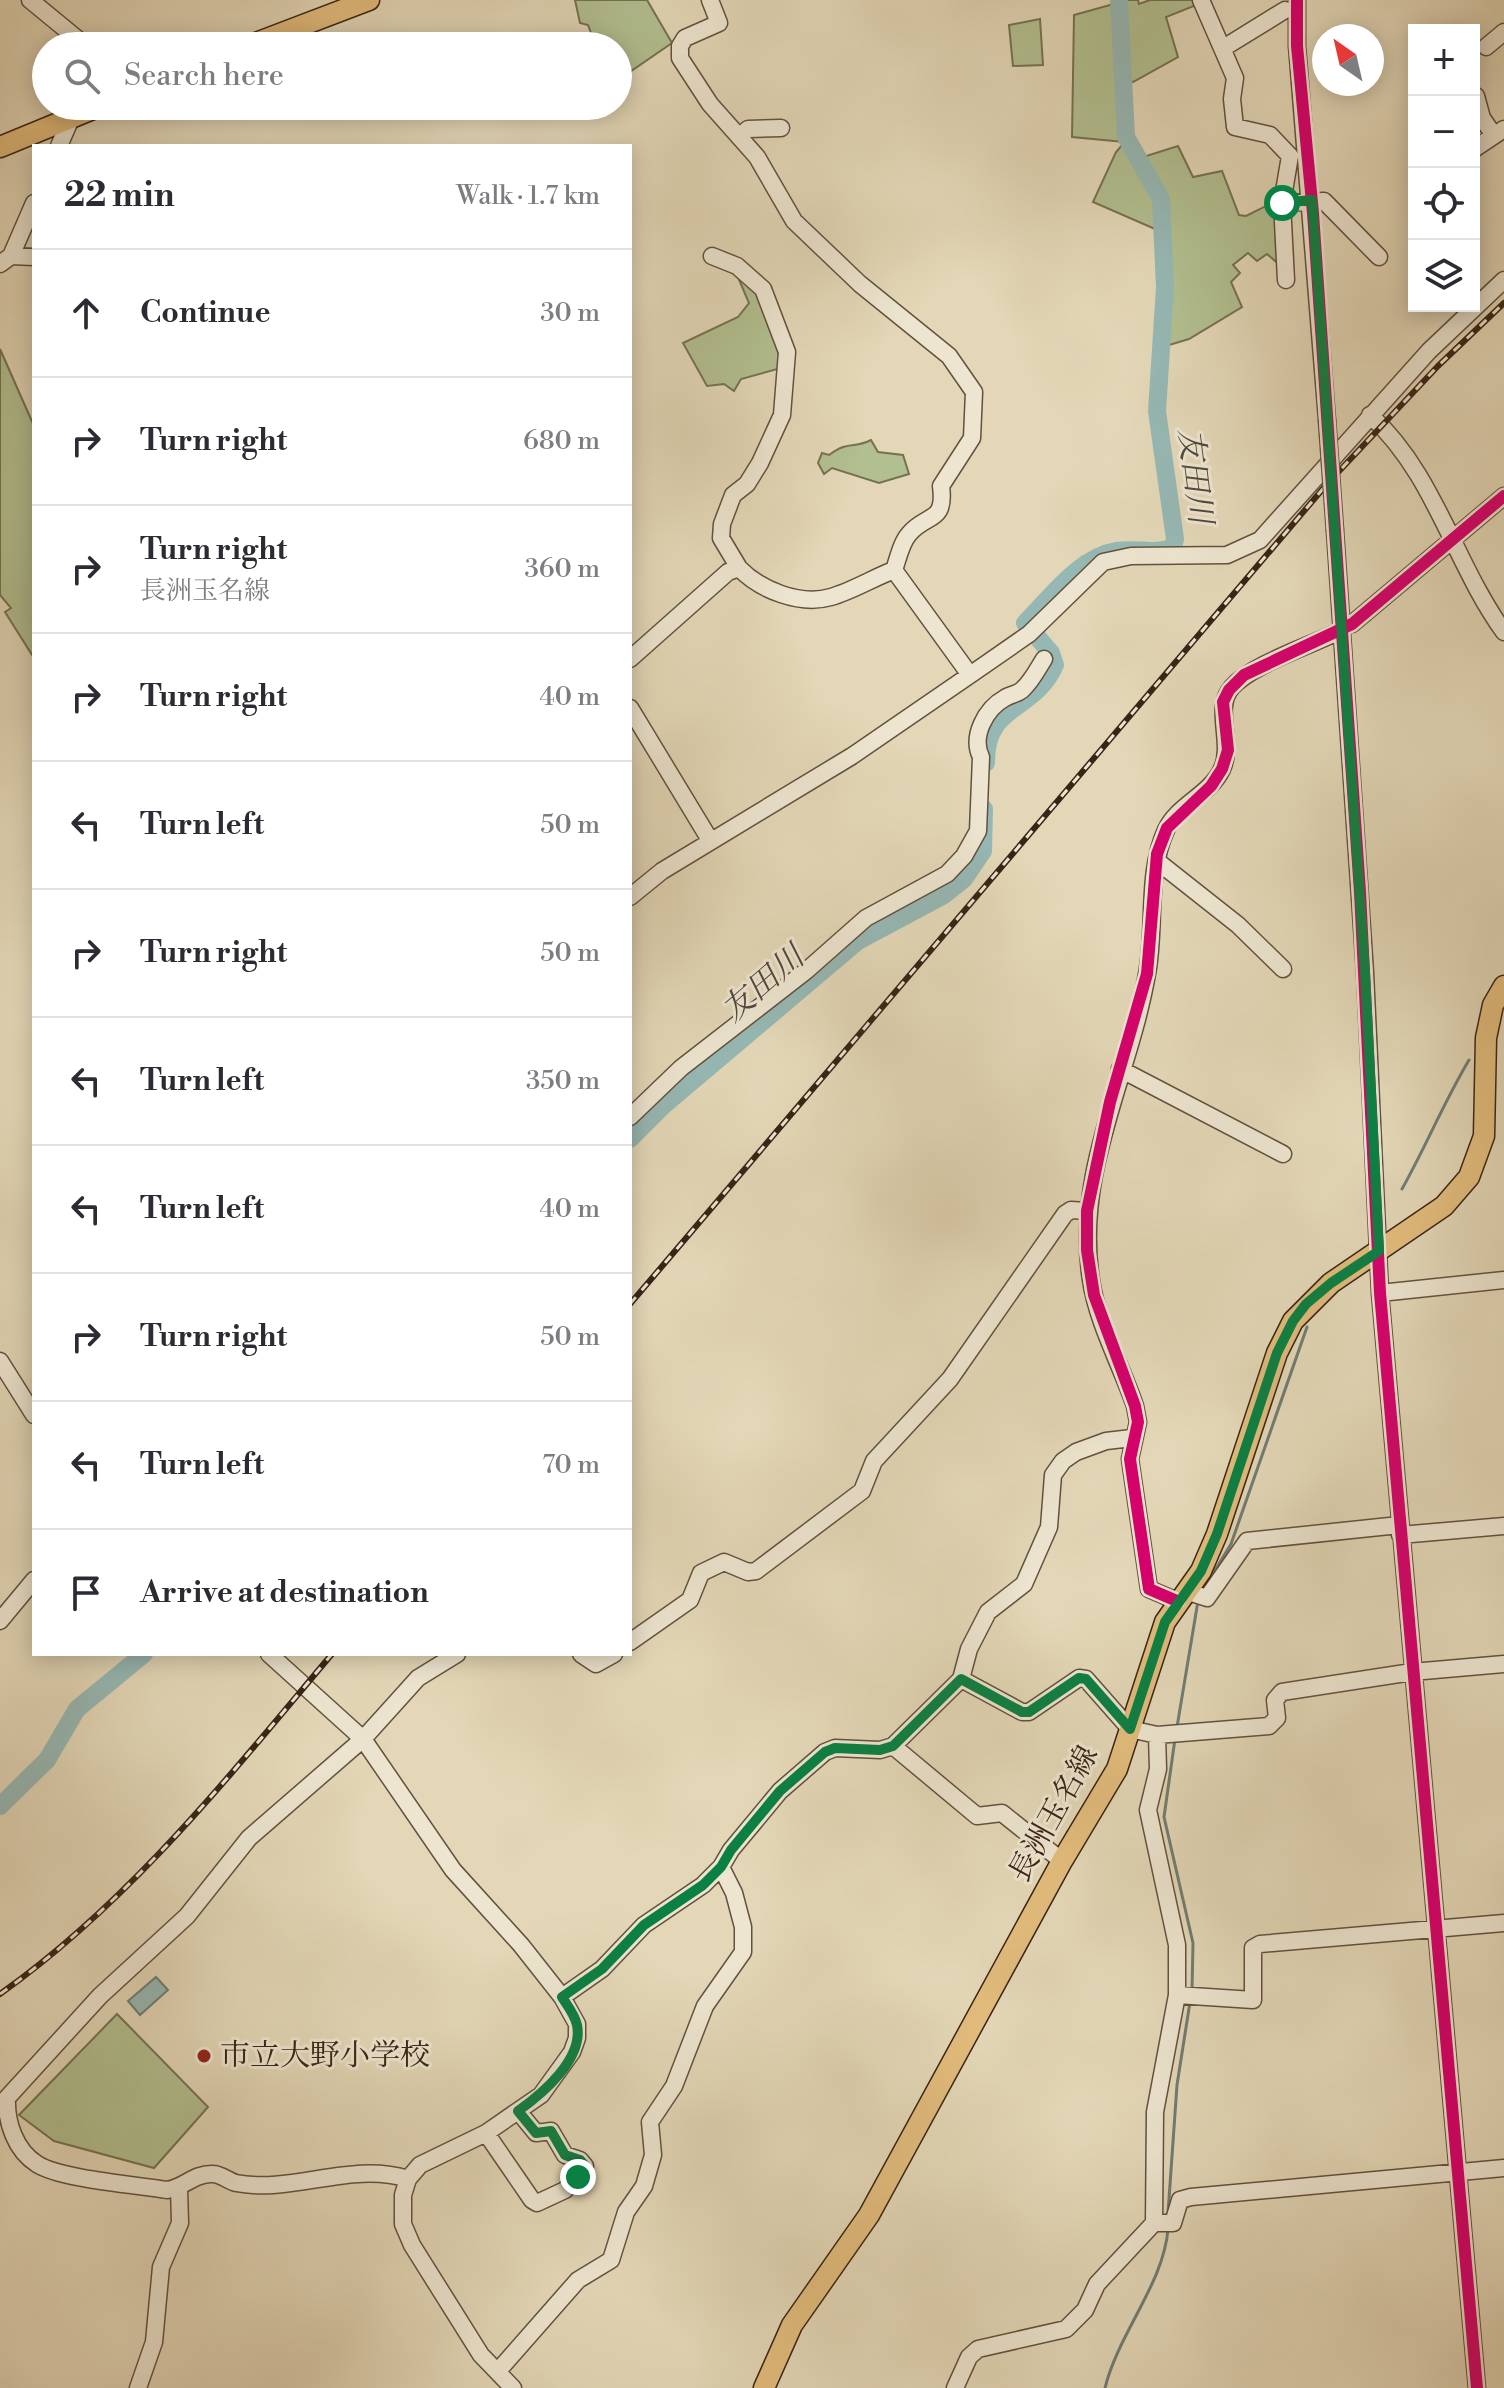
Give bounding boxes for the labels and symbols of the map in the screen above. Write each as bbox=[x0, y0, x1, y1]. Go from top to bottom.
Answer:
north arrow bbox=[1312, 24, 1384, 96]
route start bbox=[1264, 185, 1300, 221]
water label: 友田川 bbox=[1169, 426, 1221, 529]
water label: 友田川 bbox=[714, 935, 815, 1031]
street label: 長洲玉名線 bbox=[1001, 1739, 1107, 1889]
place label: 市立大野小学校 bbox=[220, 2037, 430, 2075]
marker: 市立大野小学校 bbox=[195, 2047, 213, 2065]
route end bbox=[560, 2159, 596, 2195]

